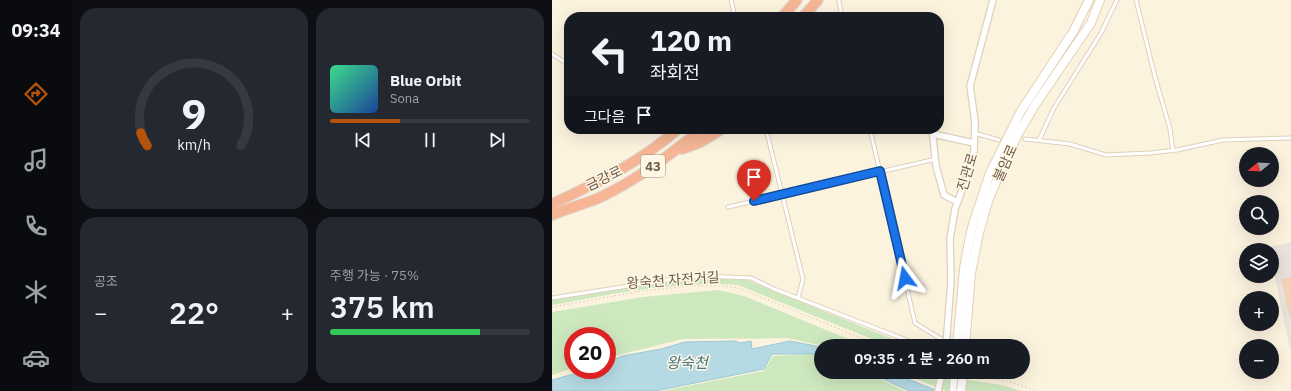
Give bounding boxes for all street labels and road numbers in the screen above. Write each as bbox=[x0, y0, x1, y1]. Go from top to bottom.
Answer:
street label: 불암로 bbox=[989, 142, 1021, 184]
street label: 진관로 bbox=[953, 151, 981, 193]
road number: 43 bbox=[641, 155, 665, 177]
street label: 금강로 bbox=[583, 161, 625, 195]
street label: 왕숙천 자전거길 bbox=[626, 268, 720, 292]

